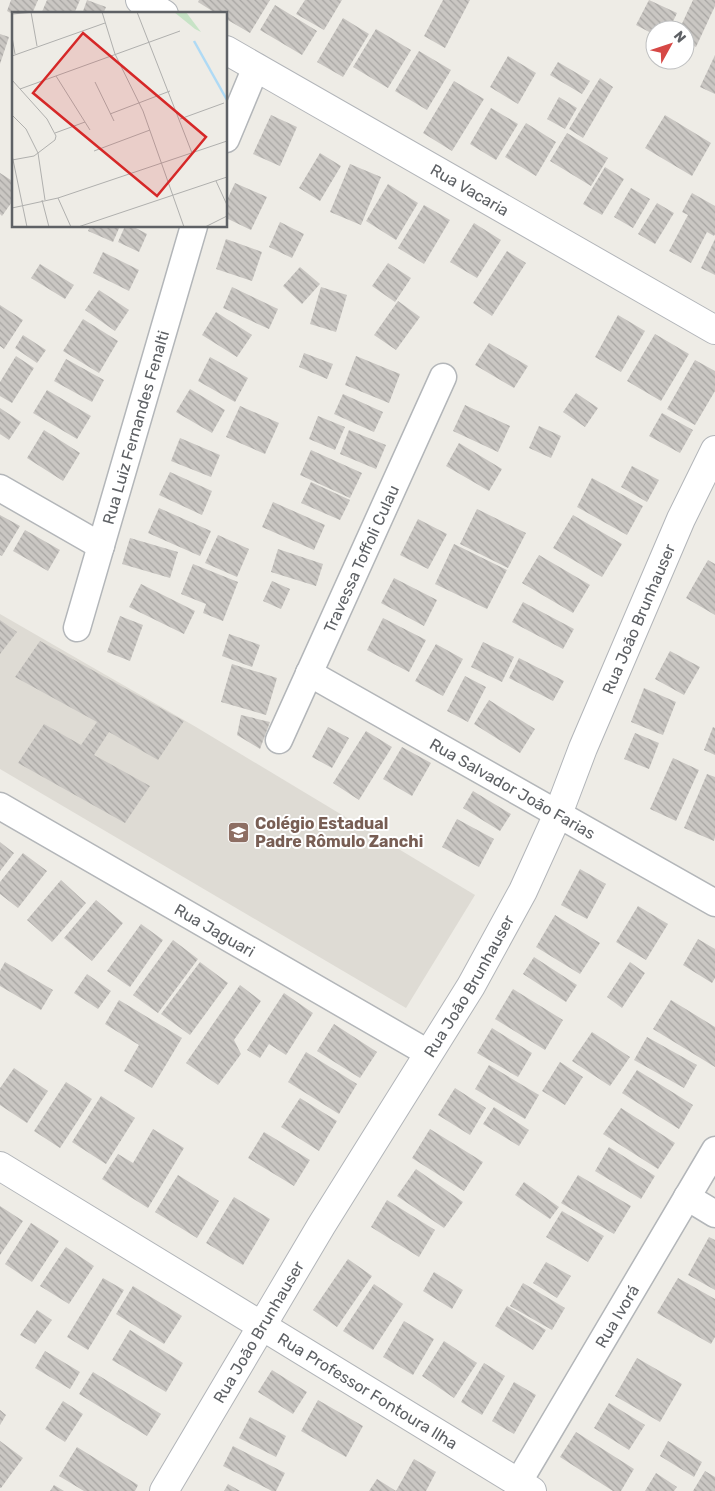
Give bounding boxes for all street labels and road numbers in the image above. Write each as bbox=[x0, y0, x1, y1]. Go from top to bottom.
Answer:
street label: Rua Vacaria bbox=[427, 160, 512, 220]
street label: Rua Luiz Fernandes Fenalti bbox=[99, 328, 173, 527]
street label: Travessa Toffoli Culau bbox=[320, 482, 403, 636]
street label: Rua João Brunhauser bbox=[598, 541, 679, 697]
street label: Rua Salvador João Farias bbox=[426, 734, 599, 843]
street label: Rua Jaguari bbox=[171, 900, 258, 961]
street label: Rua João Brunhauser bbox=[420, 912, 518, 1061]
street label: Rua João Brunhauser bbox=[209, 1258, 308, 1407]
street label: Rua Ivorá bbox=[591, 1281, 643, 1351]
street label: Rua Professor Fontoura Ilha bbox=[274, 1329, 461, 1453]

